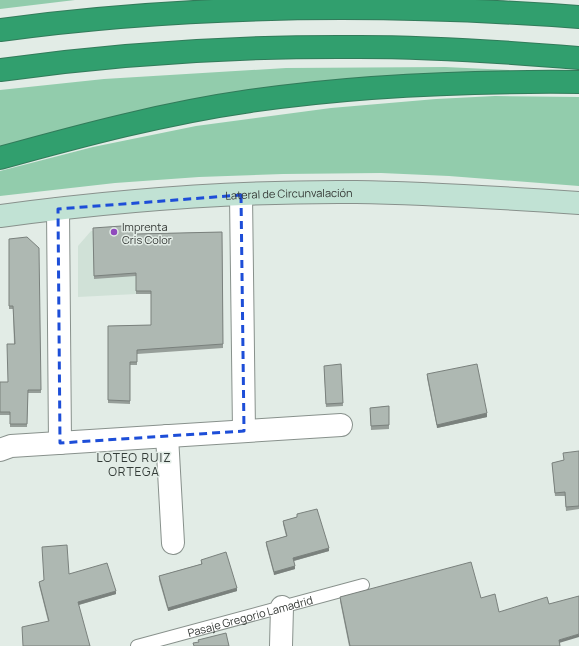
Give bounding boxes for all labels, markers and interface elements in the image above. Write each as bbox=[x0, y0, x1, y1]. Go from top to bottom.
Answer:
street label: Lateral de Circunvalación bbox=[225, 184, 353, 202]
place label: Imprenta Cris Color bbox=[122, 219, 172, 247]
marker: Imprenta Cris Color bbox=[109, 227, 119, 237]
district label: LOTEO RUIZ ORTEGA bbox=[96, 449, 172, 480]
street label: Pasaje Gregorio Lamadrid bbox=[186, 591, 314, 640]

